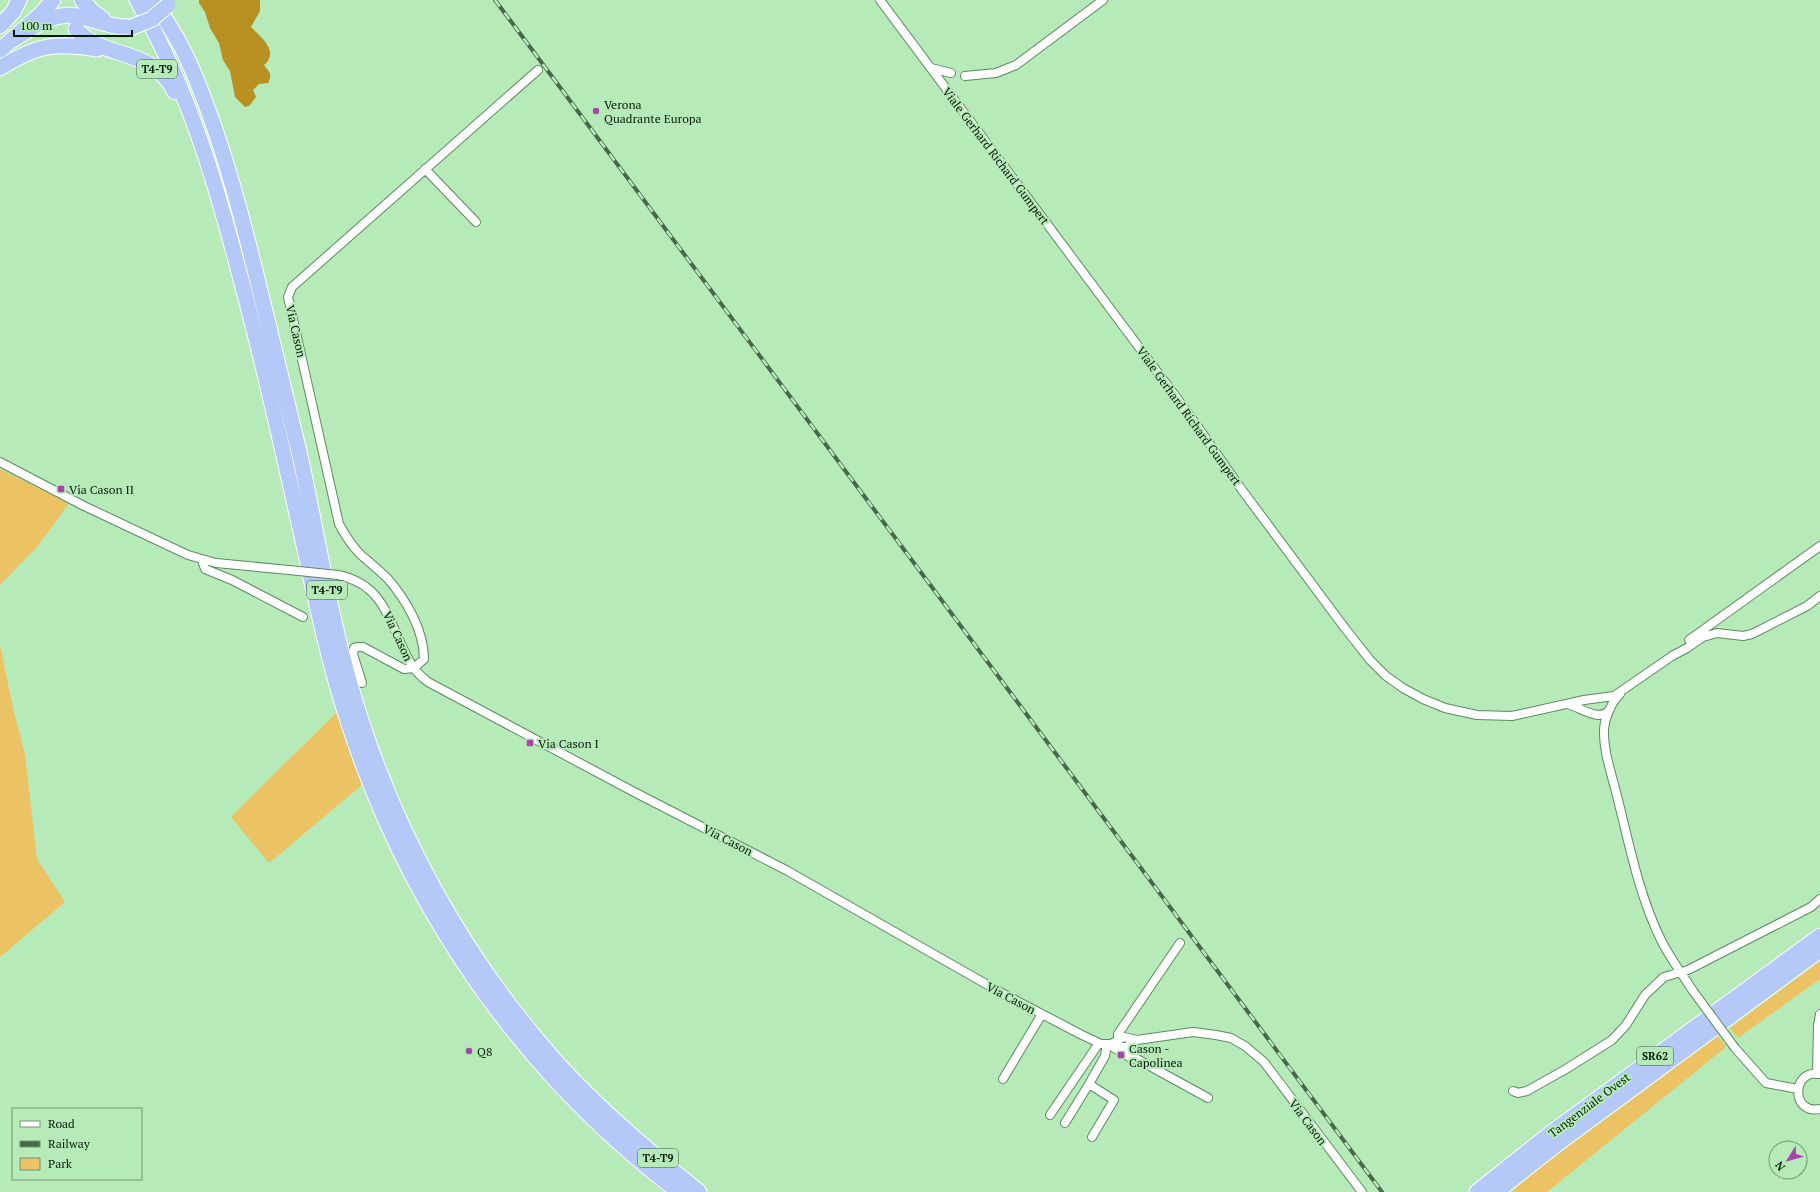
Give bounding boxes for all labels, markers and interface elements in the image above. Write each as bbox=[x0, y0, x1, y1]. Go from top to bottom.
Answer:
scale bar bbox=[14, 12, 132, 38]
text: 100 m bbox=[20, 18, 53, 33]
road number: T4-T9 bbox=[137, 60, 177, 78]
street label: Viale Gerhard Richard Gumpert bbox=[939, 84, 1053, 228]
place label: Verona Quadrante Europa bbox=[604, 97, 702, 126]
marker: Verona Quadrante Europa bbox=[591, 106, 601, 116]
street label: Via Cason bbox=[283, 303, 309, 359]
street label: Viale Gerhard Richard Gumpert bbox=[1134, 344, 1245, 489]
place label: Via Cason II bbox=[69, 482, 134, 497]
marker: Via Cason II bbox=[56, 484, 66, 494]
road number: T4-T9 bbox=[307, 581, 347, 599]
street label: Via Cason bbox=[380, 609, 416, 663]
place label: Via Cason I bbox=[538, 736, 599, 751]
marker: Via Cason I bbox=[525, 738, 535, 748]
street label: Via Cason bbox=[701, 821, 755, 859]
street label: Via Cason bbox=[984, 979, 1038, 1017]
place label: Cason - Capolinea bbox=[1129, 1041, 1183, 1070]
place label: Q8 bbox=[477, 1044, 492, 1059]
marker: Q8 bbox=[464, 1046, 474, 1056]
road number: SR62 bbox=[1637, 1047, 1673, 1065]
marker: Cason - Capolinea bbox=[1116, 1050, 1126, 1060]
street label: Tangenziale Ovest bbox=[1545, 1069, 1633, 1141]
street label: Via Cason bbox=[1286, 1096, 1330, 1148]
legend bbox=[12, 1108, 142, 1180]
text: Road bbox=[48, 1116, 75, 1131]
text: Railway bbox=[48, 1136, 91, 1151]
north arrow bbox=[1768, 1140, 1808, 1180]
road number: T4-T9 bbox=[638, 1149, 678, 1167]
text: Park bbox=[48, 1156, 73, 1171]
text: N bbox=[1772, 1158, 1788, 1174]

